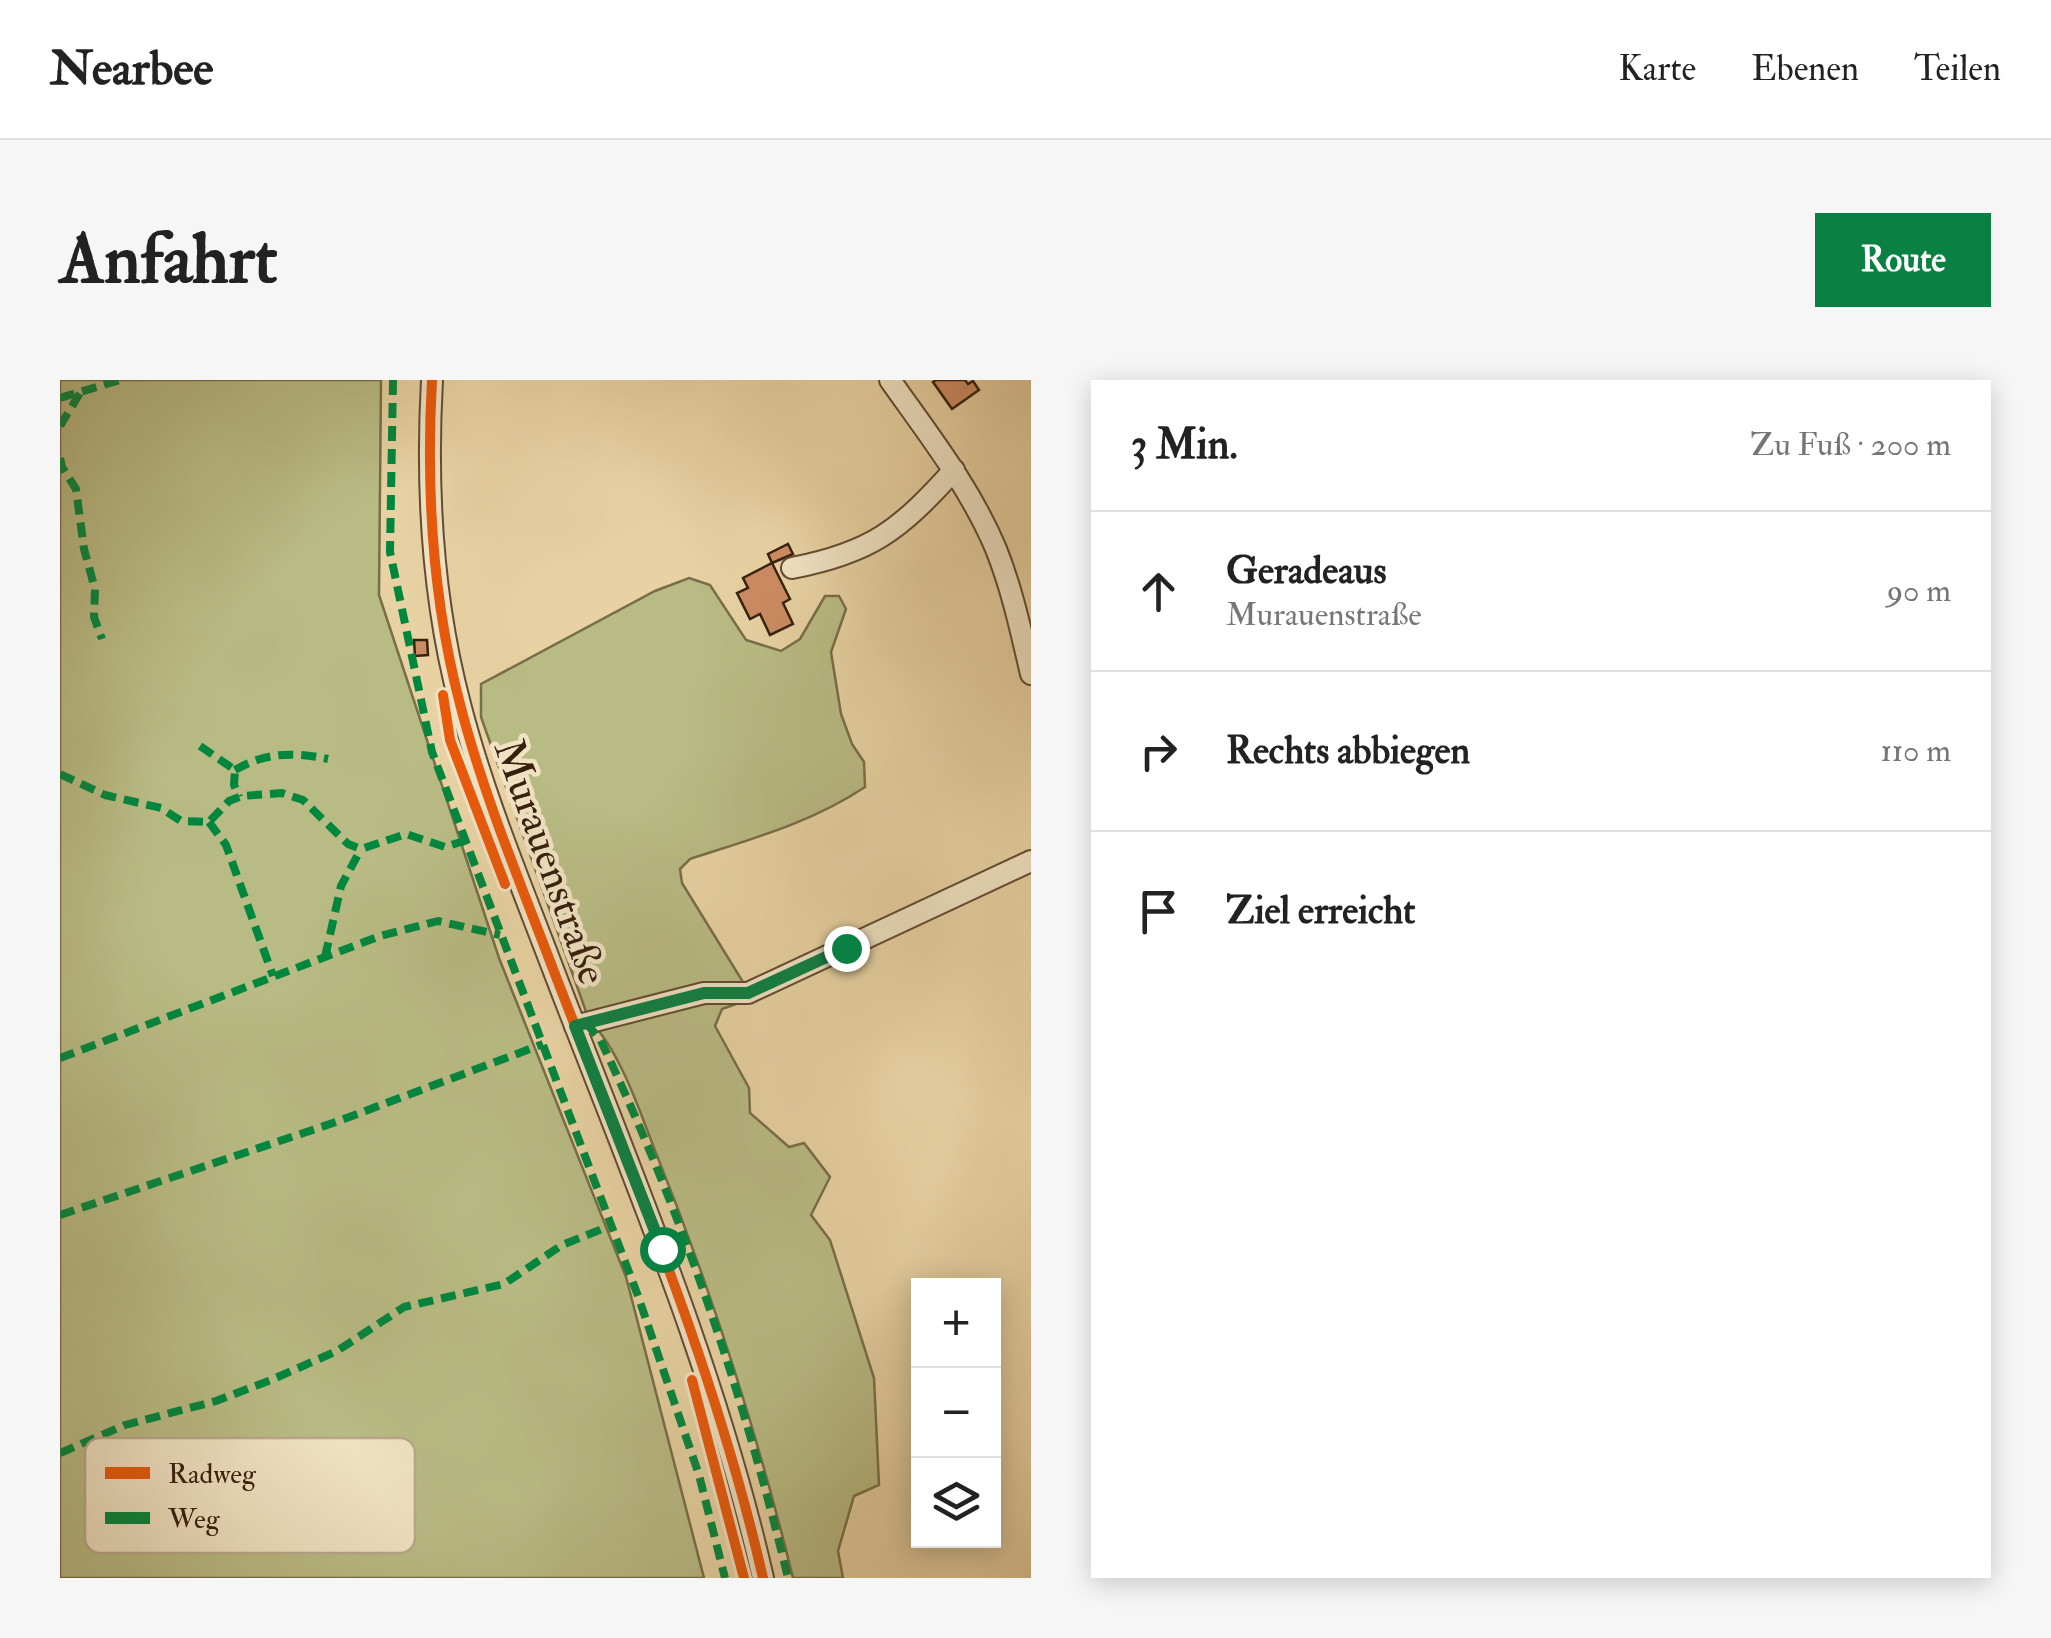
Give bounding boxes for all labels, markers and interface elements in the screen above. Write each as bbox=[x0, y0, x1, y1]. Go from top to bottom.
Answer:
text: Nearbee bbox=[50, 39, 213, 99]
text: Karte bbox=[1618, 47, 1696, 91]
text: Ebenen bbox=[1751, 47, 1859, 91]
text: Teilen bbox=[1914, 47, 2001, 91]
button: Route bbox=[1815, 213, 1991, 307]
text: Anfahrt bbox=[60, 216, 278, 304]
text: 3 Min. bbox=[1131, 419, 1238, 471]
text: Zu Fuß · 200 m bbox=[1750, 425, 1951, 465]
text: Geradeaus bbox=[1226, 547, 1387, 595]
icon: ahead bbox=[1131, 564, 1186, 619]
text: 90 m bbox=[1887, 571, 1951, 611]
text: Murauenstraße bbox=[1226, 595, 1422, 635]
icon: right bbox=[1131, 724, 1186, 779]
text: Rechts abbiegen bbox=[1226, 727, 1470, 775]
text: 110 m bbox=[1880, 731, 1951, 771]
street label: Murauenstraße bbox=[482, 732, 618, 992]
icon: arrive bbox=[1131, 884, 1186, 939]
text: Ziel erreicht bbox=[1226, 887, 1415, 935]
route end bbox=[824, 926, 870, 972]
route start bbox=[640, 1227, 686, 1273]
map controls bbox=[911, 1278, 1001, 1548]
button: + bbox=[911, 1278, 1001, 1368]
button: − bbox=[911, 1368, 1001, 1458]
legend bbox=[85, 1438, 415, 1553]
text: Radweg bbox=[168, 1457, 257, 1492]
button: layers bbox=[911, 1458, 1001, 1548]
text: Weg bbox=[167, 1502, 221, 1537]

